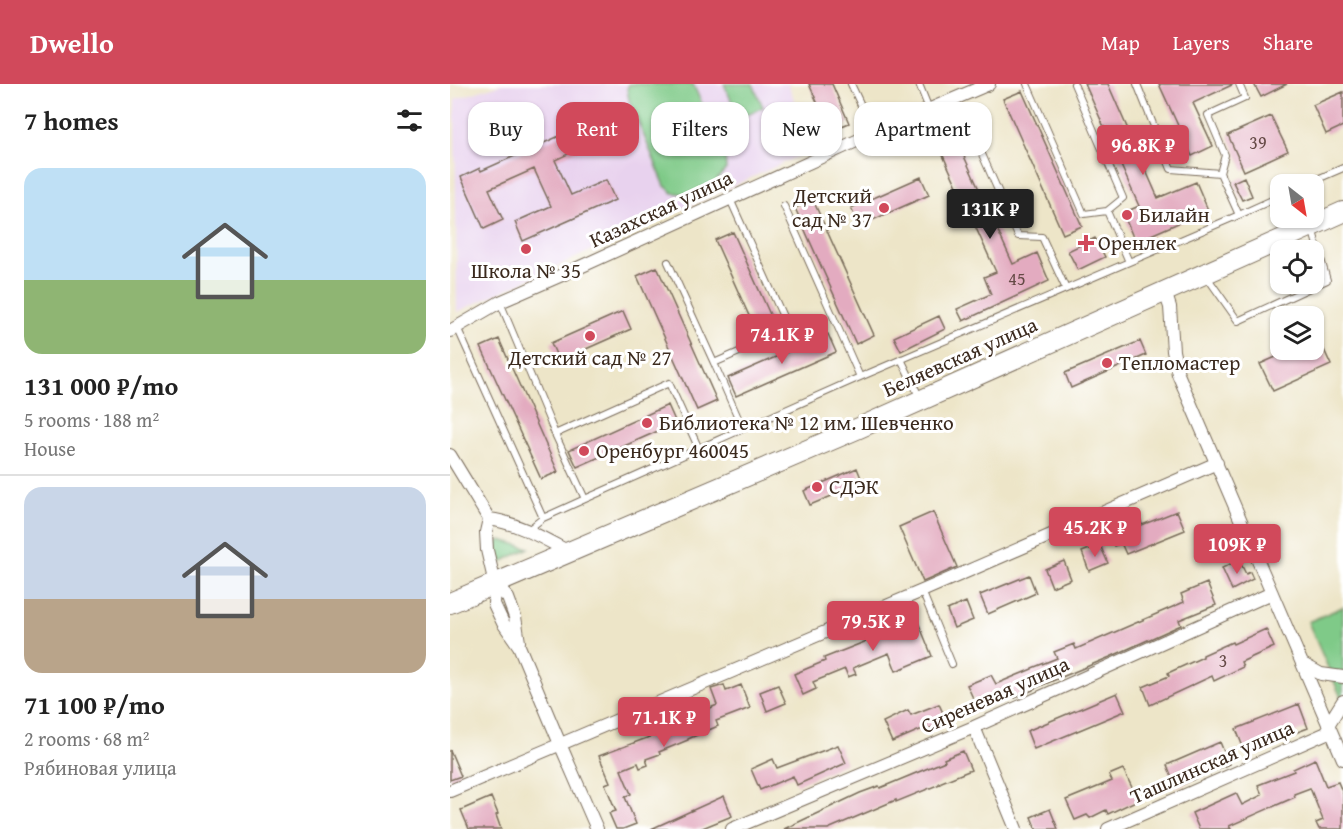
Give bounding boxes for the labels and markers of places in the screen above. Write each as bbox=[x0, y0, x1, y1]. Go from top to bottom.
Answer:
pin: 96.8K ₽ bbox=[1088, 125, 1198, 176]
place label: Детский сад № 37 bbox=[792, 180, 872, 235]
pin: 131K ₽ bbox=[941, 189, 1039, 240]
place label: Билайн bbox=[1139, 199, 1210, 230]
marker: Детский сад № 37 bbox=[877, 201, 891, 215]
marker: Билайн bbox=[1120, 208, 1134, 222]
place label: Оренлек bbox=[1098, 227, 1177, 258]
marker: Оренлек bbox=[1079, 236, 1093, 250]
marker: Школа № 35 bbox=[519, 242, 533, 256]
place label: Школа № 35 bbox=[471, 255, 581, 286]
pin: 74.1K ₽ bbox=[727, 314, 837, 365]
marker: Детский сад № 27 bbox=[583, 329, 597, 343]
place label: Детский сад № 27 bbox=[507, 342, 672, 373]
place label: Тепломастер bbox=[1119, 347, 1240, 378]
marker: Тепломастер bbox=[1100, 356, 1114, 370]
place label: Библиотека № 12 им. Шевченко bbox=[659, 407, 954, 438]
marker: Библиотека № 12 им. Шевченко bbox=[640, 416, 654, 430]
place label: Оренбург 460045 bbox=[596, 435, 749, 466]
marker: Оренбург 460045 bbox=[577, 444, 591, 458]
place label: СДЭК bbox=[829, 471, 879, 502]
marker: СДЭК bbox=[810, 480, 824, 494]
pin: 45.2K ₽ bbox=[1040, 507, 1150, 558]
pin: 109K ₽ bbox=[1188, 524, 1286, 575]
pin: 79.5K ₽ bbox=[818, 601, 928, 652]
pin: 71.1K ₽ bbox=[609, 697, 719, 748]

